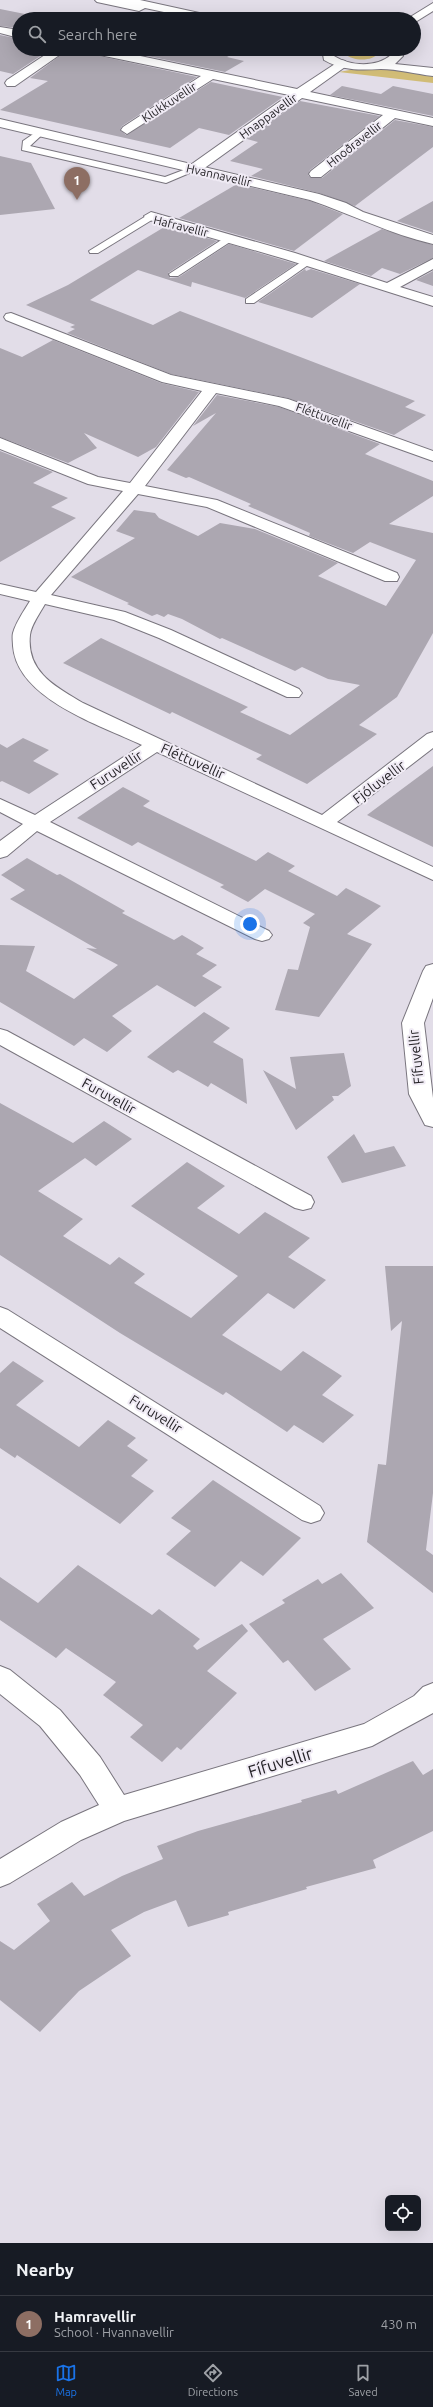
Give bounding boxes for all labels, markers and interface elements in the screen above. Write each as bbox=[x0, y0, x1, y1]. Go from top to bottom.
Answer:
search box bbox=[12, 12, 421, 56]
icon: search bbox=[26, 23, 48, 45]
text: Search here bbox=[58, 26, 137, 43]
street label: Klukkuvellir bbox=[139, 79, 199, 124]
street label: Hnappavellir bbox=[237, 91, 300, 141]
street label: Hnoðravellir bbox=[324, 118, 384, 169]
street label: Hvannavellir bbox=[185, 161, 253, 189]
pin: 1 bbox=[64, 167, 90, 200]
street label: Hafravellir bbox=[152, 213, 210, 239]
street label: Fléttuvellir bbox=[294, 400, 354, 432]
street label: Fléttuvellir bbox=[159, 740, 228, 782]
street label: Furuvellir bbox=[87, 747, 146, 793]
street label: Fjóluvellir bbox=[350, 757, 409, 807]
your location bbox=[240, 914, 260, 934]
street label: Fífuvellir bbox=[405, 1028, 427, 1085]
street label: Furuvellir bbox=[79, 1075, 139, 1118]
street label: Furuvellir bbox=[127, 1392, 186, 1437]
street label: Fífuvellir bbox=[245, 1743, 315, 1781]
map controls bbox=[385, 2195, 421, 2231]
button: locate bbox=[385, 2195, 421, 2231]
text: Nearby bbox=[16, 2260, 74, 2279]
text: Hamravellir bbox=[54, 2308, 136, 2325]
text: 1 bbox=[25, 2317, 33, 2331]
text: 430 m bbox=[381, 2317, 417, 2331]
text: School · Hvannavellir bbox=[54, 2325, 174, 2339]
tab: Map bbox=[55, 2362, 77, 2398]
tab: Directions bbox=[188, 2362, 238, 2398]
tab: Saved bbox=[348, 2362, 378, 2398]

